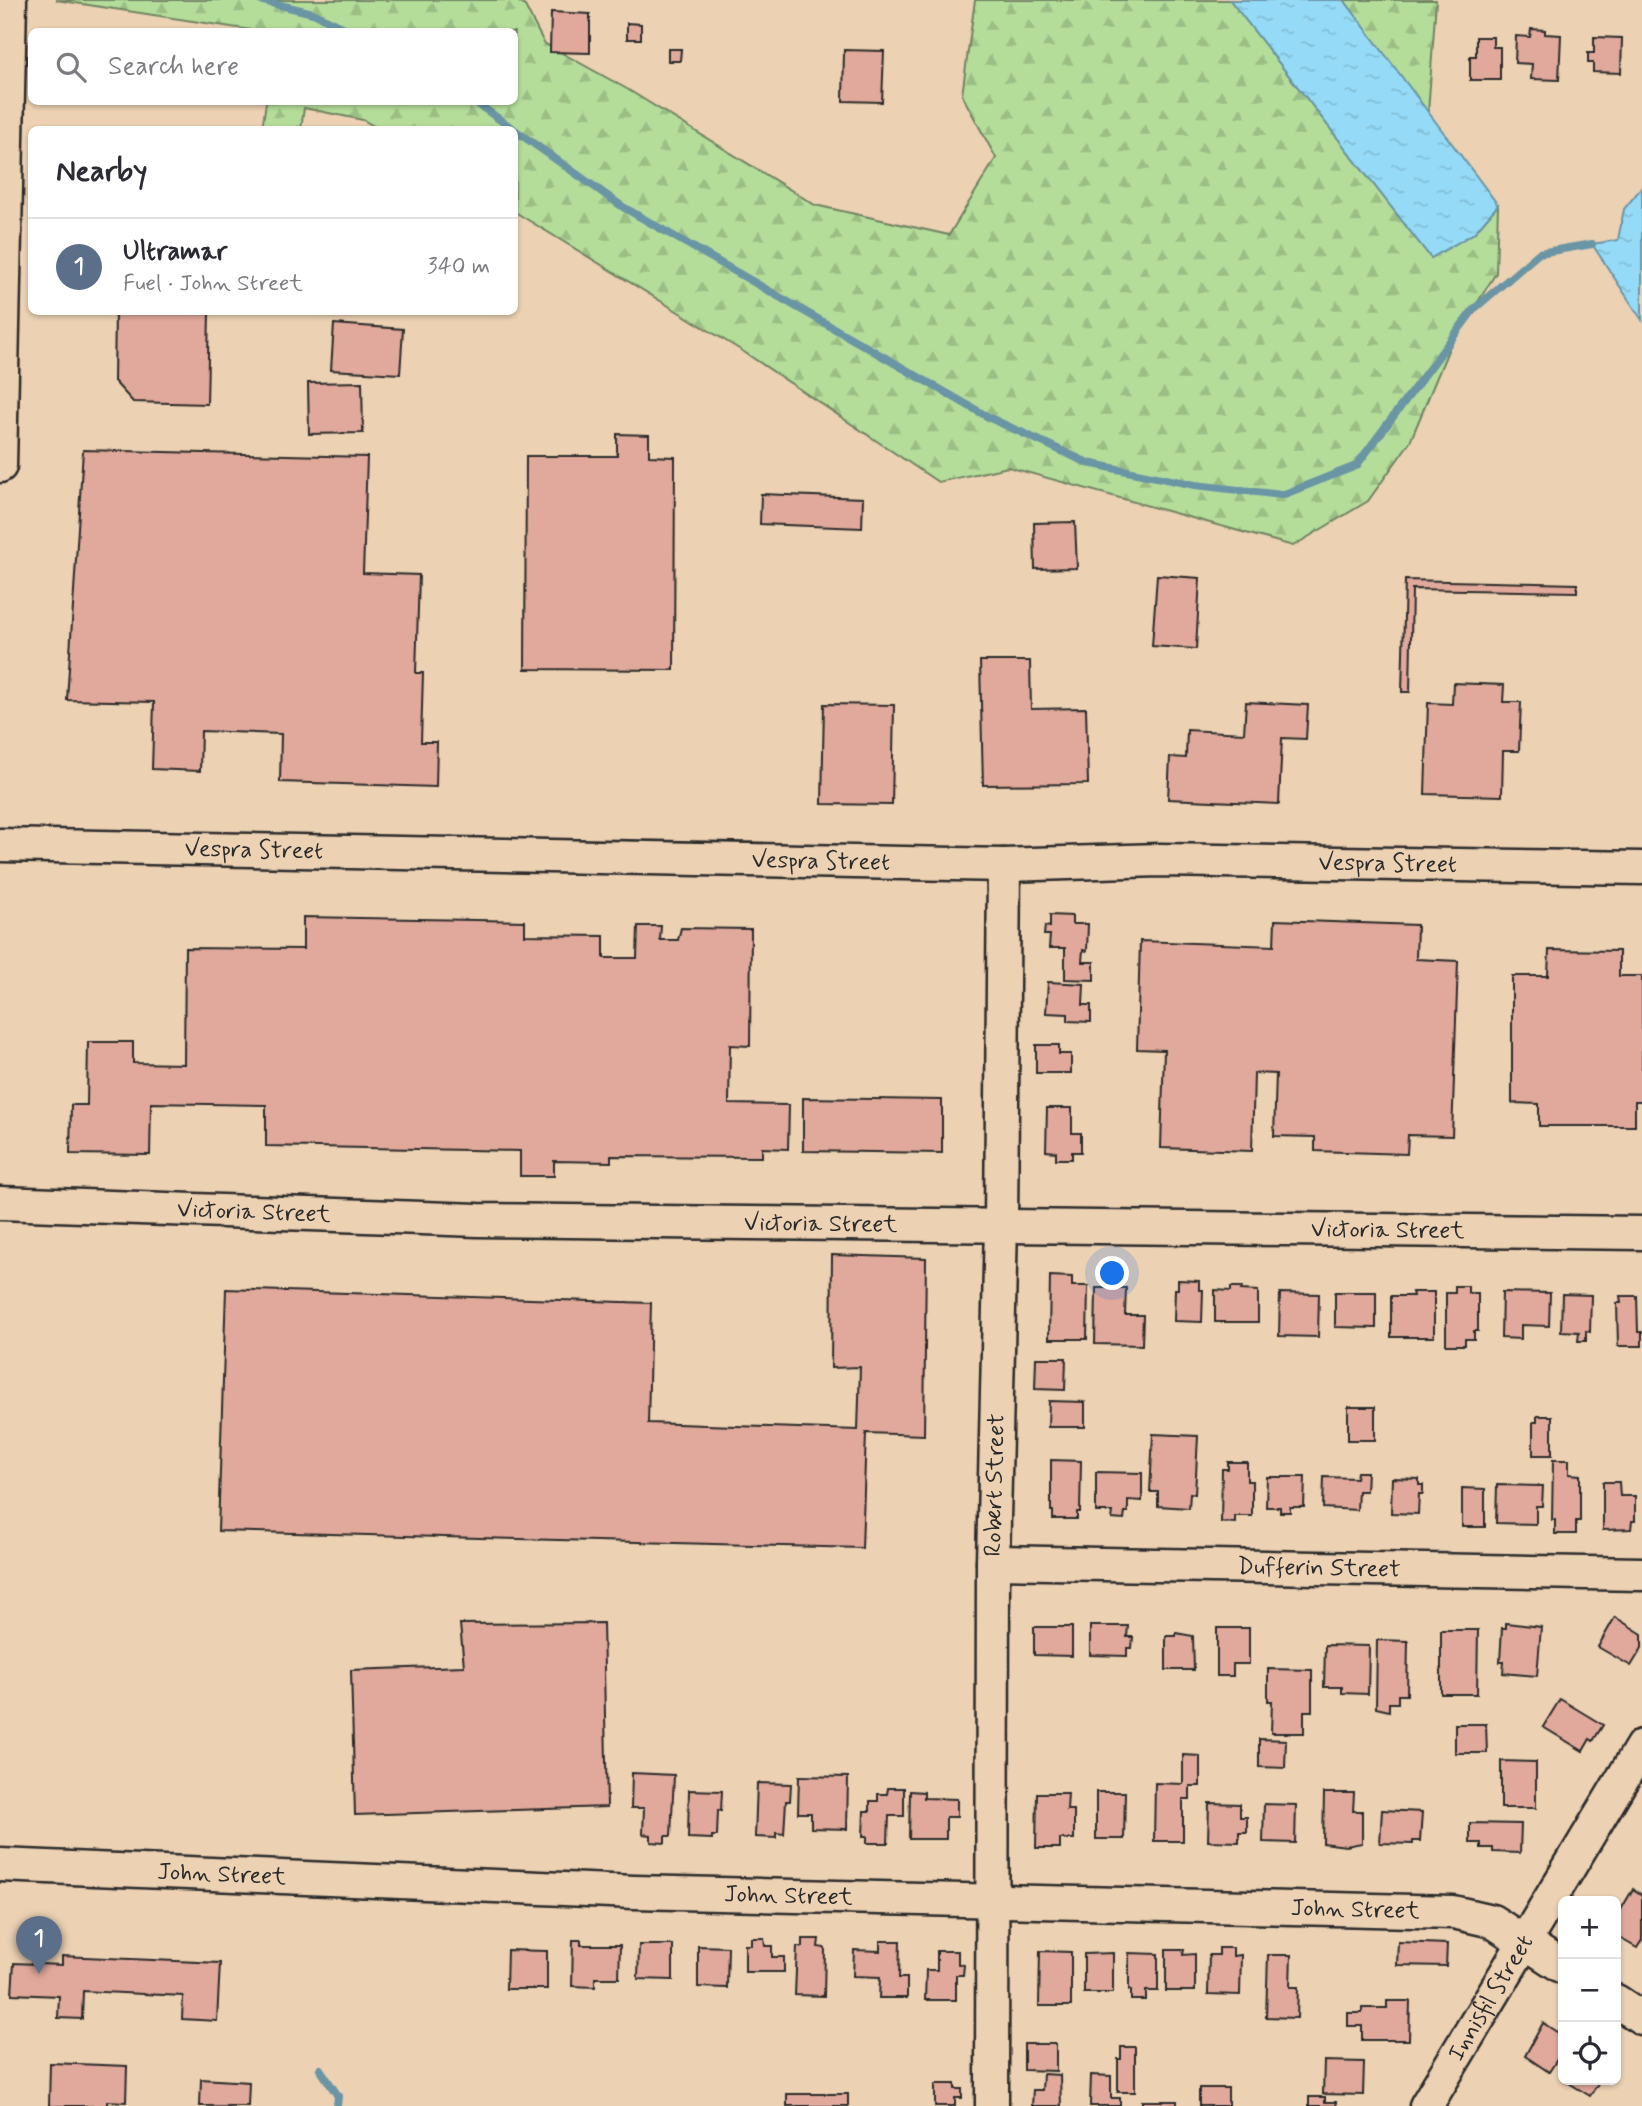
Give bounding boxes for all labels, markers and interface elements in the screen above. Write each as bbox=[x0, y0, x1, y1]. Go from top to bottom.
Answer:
search box bbox=[28, 28, 518, 105]
icon: search bbox=[52, 48, 90, 86]
text: Search here bbox=[108, 50, 239, 84]
text: Nearby bbox=[56, 152, 147, 191]
text: Ultramar bbox=[123, 235, 227, 269]
text: 1 bbox=[74, 252, 84, 282]
text: 340 m bbox=[427, 252, 490, 282]
text: Fuel · John Street bbox=[123, 269, 303, 299]
street label: Vespra Street bbox=[184, 833, 323, 867]
street label: Vespra Street bbox=[751, 844, 890, 878]
street label: Vespra Street bbox=[1318, 847, 1457, 880]
street label: Victoria Street bbox=[176, 1194, 331, 1230]
street label: Victoria Street bbox=[744, 1207, 898, 1240]
street label: Victoria Street bbox=[1311, 1214, 1465, 1247]
your location bbox=[1095, 1256, 1129, 1290]
street label: Robert Street bbox=[978, 1413, 1012, 1557]
street label: Dufferin Street bbox=[1237, 1551, 1401, 1585]
street label: John Street bbox=[157, 1856, 287, 1893]
street label: John Street bbox=[723, 1879, 853, 1913]
street label: John Street bbox=[1290, 1893, 1420, 1927]
map controls bbox=[1558, 1896, 1621, 2085]
button: + bbox=[1558, 1896, 1621, 1959]
pin: 1 bbox=[16, 1916, 62, 1974]
street label: Innisfil Street bbox=[1441, 1929, 1541, 2067]
button: − bbox=[1558, 1959, 1621, 2022]
button: locate bbox=[1558, 2022, 1621, 2085]

